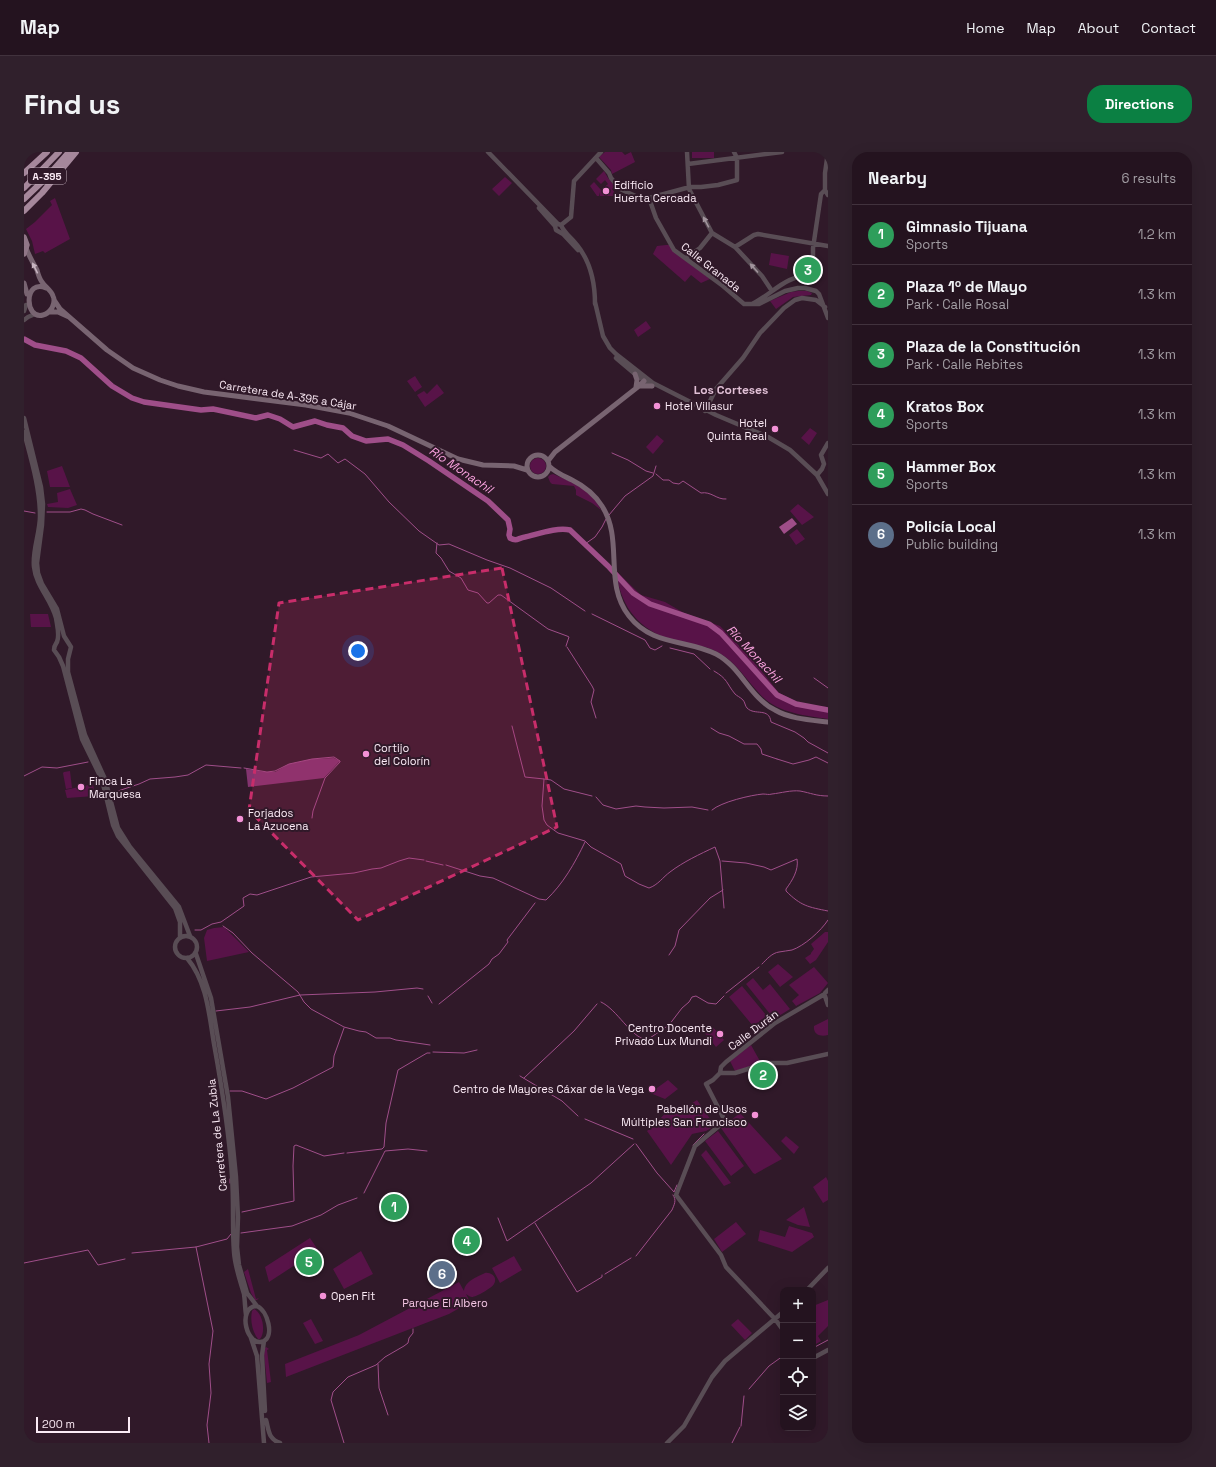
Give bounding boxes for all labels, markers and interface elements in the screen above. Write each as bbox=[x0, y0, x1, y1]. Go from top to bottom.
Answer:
text: Map bbox=[20, 15, 60, 40]
text: Home bbox=[966, 19, 1004, 37]
text: Map bbox=[1026, 19, 1056, 37]
text: About bbox=[1078, 19, 1119, 37]
text: Contact bbox=[1141, 19, 1196, 37]
button: Directions bbox=[1087, 85, 1192, 123]
text: Find us bbox=[24, 86, 121, 122]
text: Nearby bbox=[868, 167, 927, 189]
road number: A-395 bbox=[28, 168, 66, 184]
text: 6 results bbox=[1122, 170, 1176, 187]
place label: Edificio Huerta Cercada bbox=[614, 178, 697, 205]
marker: Edificio Huerta Cercada bbox=[601, 186, 611, 196]
one-way arrow bbox=[703, 216, 709, 228]
text: Gimnasio Tijuana bbox=[906, 217, 1027, 236]
text: 1 bbox=[878, 226, 884, 243]
text: 1.2 km bbox=[1138, 226, 1176, 243]
text: Sports bbox=[906, 236, 948, 253]
street label: Calle Granada bbox=[678, 239, 744, 295]
pin: 3 bbox=[795, 255, 821, 285]
one-way arrow bbox=[32, 263, 38, 274]
one-way arrow bbox=[749, 263, 759, 273]
text: Plaza 1º de Mayo bbox=[906, 277, 1027, 296]
text: 2 bbox=[877, 286, 885, 303]
text: 1.3 km bbox=[1138, 286, 1176, 303]
text: Park · Calle Rosal bbox=[906, 296, 1009, 313]
text: Plaza de la Constitución bbox=[906, 337, 1080, 356]
text: 3 bbox=[877, 346, 885, 363]
text: 1.3 km bbox=[1138, 346, 1176, 363]
text: Park · Calle Rebites bbox=[906, 356, 1023, 373]
street label: Carretera de A-395 a Cájar bbox=[218, 377, 358, 413]
district label: Los Corteses bbox=[694, 382, 768, 398]
text: Kratos Box bbox=[906, 397, 984, 416]
place label: Hotel Villasur bbox=[665, 399, 733, 413]
marker: Hotel Villasur bbox=[652, 401, 662, 411]
text: 4 bbox=[877, 406, 885, 423]
text: 1.3 km bbox=[1138, 406, 1176, 423]
place label: Hotel Quinta Real bbox=[707, 416, 767, 443]
text: Sports bbox=[906, 416, 948, 433]
marker: Hotel Quinta Real bbox=[770, 424, 780, 434]
water label: Río Monachil bbox=[426, 443, 498, 498]
text: Hammer Box bbox=[906, 457, 996, 476]
text: 5 bbox=[877, 466, 885, 483]
text: 1.3 km bbox=[1138, 466, 1176, 483]
text: Sports bbox=[906, 476, 948, 493]
text: Policía Local bbox=[906, 517, 996, 536]
text: 6 bbox=[877, 526, 885, 543]
text: 1.3 km bbox=[1138, 526, 1176, 543]
text: Public building bbox=[906, 536, 998, 553]
water label: Río Monachil bbox=[723, 622, 786, 688]
your location bbox=[348, 641, 368, 661]
place label: Cortijo del Colorín bbox=[374, 741, 430, 768]
marker: Cortijo del Colorín bbox=[361, 749, 371, 759]
place label: Finca La Marquesa bbox=[89, 774, 142, 801]
marker: Finca La Marquesa bbox=[76, 782, 86, 792]
place label: Forjados La Azucena bbox=[248, 806, 309, 833]
marker: Forjados La Azucena bbox=[235, 814, 245, 824]
street label: Calle Durán bbox=[725, 1007, 781, 1053]
place label: Centro Docente Privado Lux Mundi bbox=[615, 1021, 712, 1048]
marker: Centro Docente Privado Lux Mundi bbox=[715, 1029, 725, 1039]
pin: 2 bbox=[750, 1060, 776, 1090]
street label: Carretera de La Zubia bbox=[204, 1077, 230, 1192]
place label: Centro de Mayores Cáxar de la Vega bbox=[453, 1082, 645, 1096]
marker: Centro de Mayores Cáxar de la Vega bbox=[647, 1084, 657, 1094]
place label: Pabellón de Usos Múltiples San Francisco bbox=[621, 1102, 747, 1129]
marker: Pabellón de Usos Múltiples San Francisco bbox=[750, 1110, 760, 1120]
pin: 1 bbox=[381, 1192, 407, 1222]
pin: 4 bbox=[454, 1226, 480, 1256]
pin: 5 bbox=[296, 1247, 322, 1277]
pin: 6 bbox=[429, 1259, 455, 1289]
map controls bbox=[780, 1287, 816, 1431]
button: + bbox=[780, 1287, 816, 1323]
place label: Open Fit bbox=[331, 1289, 375, 1303]
marker: Open Fit bbox=[318, 1291, 328, 1301]
park label: Parque El Albero bbox=[402, 1296, 488, 1310]
button: − bbox=[780, 1323, 816, 1359]
button: locate bbox=[780, 1359, 816, 1395]
button: layers bbox=[780, 1395, 816, 1431]
scale bar bbox=[36, 1415, 130, 1434]
text: 200 m bbox=[42, 1417, 75, 1431]

